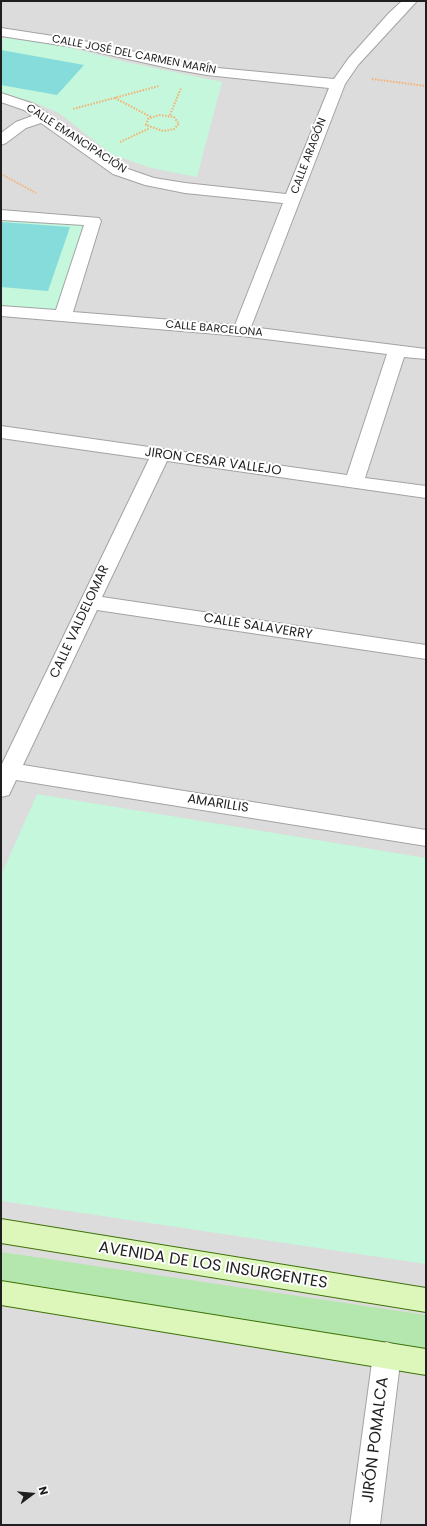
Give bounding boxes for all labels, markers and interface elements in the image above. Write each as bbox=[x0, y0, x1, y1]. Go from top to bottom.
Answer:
street label: CALLE JOSÉ DEL CARMEN MARÍN bbox=[51, 33, 217, 77]
street label: CALLE EMANCIPACIÓN bbox=[23, 102, 129, 176]
street label: CALLE ARAGÓN bbox=[288, 116, 330, 196]
street label: CALLE BARCELONA bbox=[165, 318, 263, 340]
street label: JIRON CESAR VALLEJO bbox=[144, 445, 282, 479]
street label: CALLE VALDELOMAR bbox=[47, 563, 113, 681]
street label: CALLE SALAVERRY bbox=[203, 611, 313, 643]
street label: AMARILLIS bbox=[186, 791, 250, 817]
street label: AVENIDA DE LOS INSURGENTES bbox=[97, 1238, 329, 1294]
street label: JIRÓN POMALCA bbox=[359, 1376, 393, 1504]
north arrow bbox=[12, 1474, 52, 1514]
text: N bbox=[35, 1485, 52, 1497]

